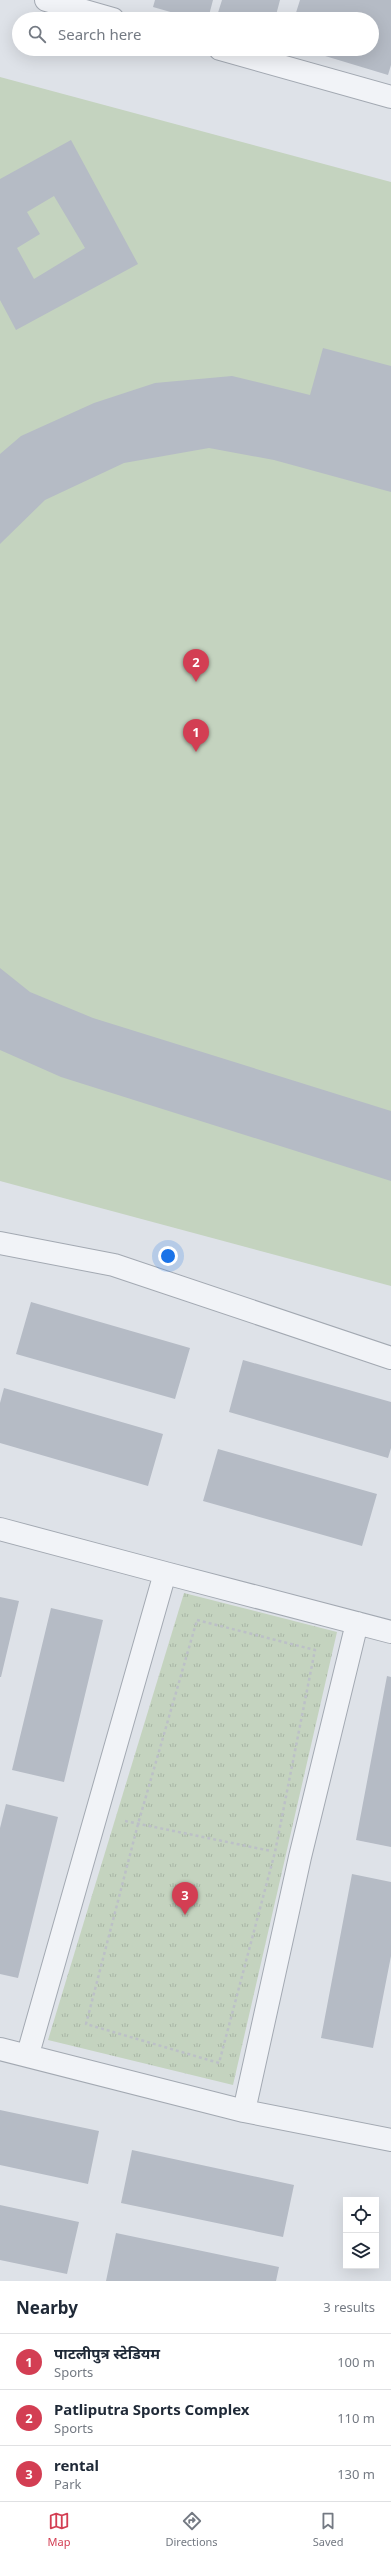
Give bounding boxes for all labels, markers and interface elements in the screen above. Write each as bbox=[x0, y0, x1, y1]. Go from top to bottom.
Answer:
search box bbox=[12, 12, 379, 56]
icon: search bbox=[26, 23, 48, 45]
text: Search here bbox=[58, 24, 141, 44]
pin: 2 bbox=[183, 649, 209, 682]
pin: 1 bbox=[183, 719, 209, 752]
your location bbox=[158, 1246, 178, 1266]
pin: 3 bbox=[172, 1882, 198, 1915]
map controls bbox=[343, 2197, 379, 2269]
button: locate bbox=[343, 2197, 379, 2233]
button: layers bbox=[343, 2233, 379, 2269]
text: Nearby bbox=[16, 2296, 78, 2319]
text: 3 results bbox=[323, 2298, 375, 2316]
text: पाटलीपुत्र स्टेडियम bbox=[54, 2343, 160, 2363]
text: 1 bbox=[25, 2353, 33, 2371]
text: 100 m bbox=[337, 2353, 375, 2371]
text: Sports bbox=[54, 2363, 93, 2381]
text: Patliputra Sports Complex bbox=[54, 2399, 249, 2419]
text: 2 bbox=[25, 2409, 33, 2427]
text: 110 m bbox=[337, 2409, 375, 2427]
text: Sports bbox=[54, 2419, 93, 2437]
text: rental bbox=[54, 2455, 99, 2475]
text: 3 bbox=[25, 2465, 33, 2483]
text: 130 m bbox=[337, 2465, 375, 2483]
text: Park bbox=[54, 2475, 81, 2493]
tab: Map bbox=[48, 2510, 70, 2549]
tab: Directions bbox=[165, 2510, 218, 2549]
tab: Saved bbox=[313, 2510, 343, 2549]

